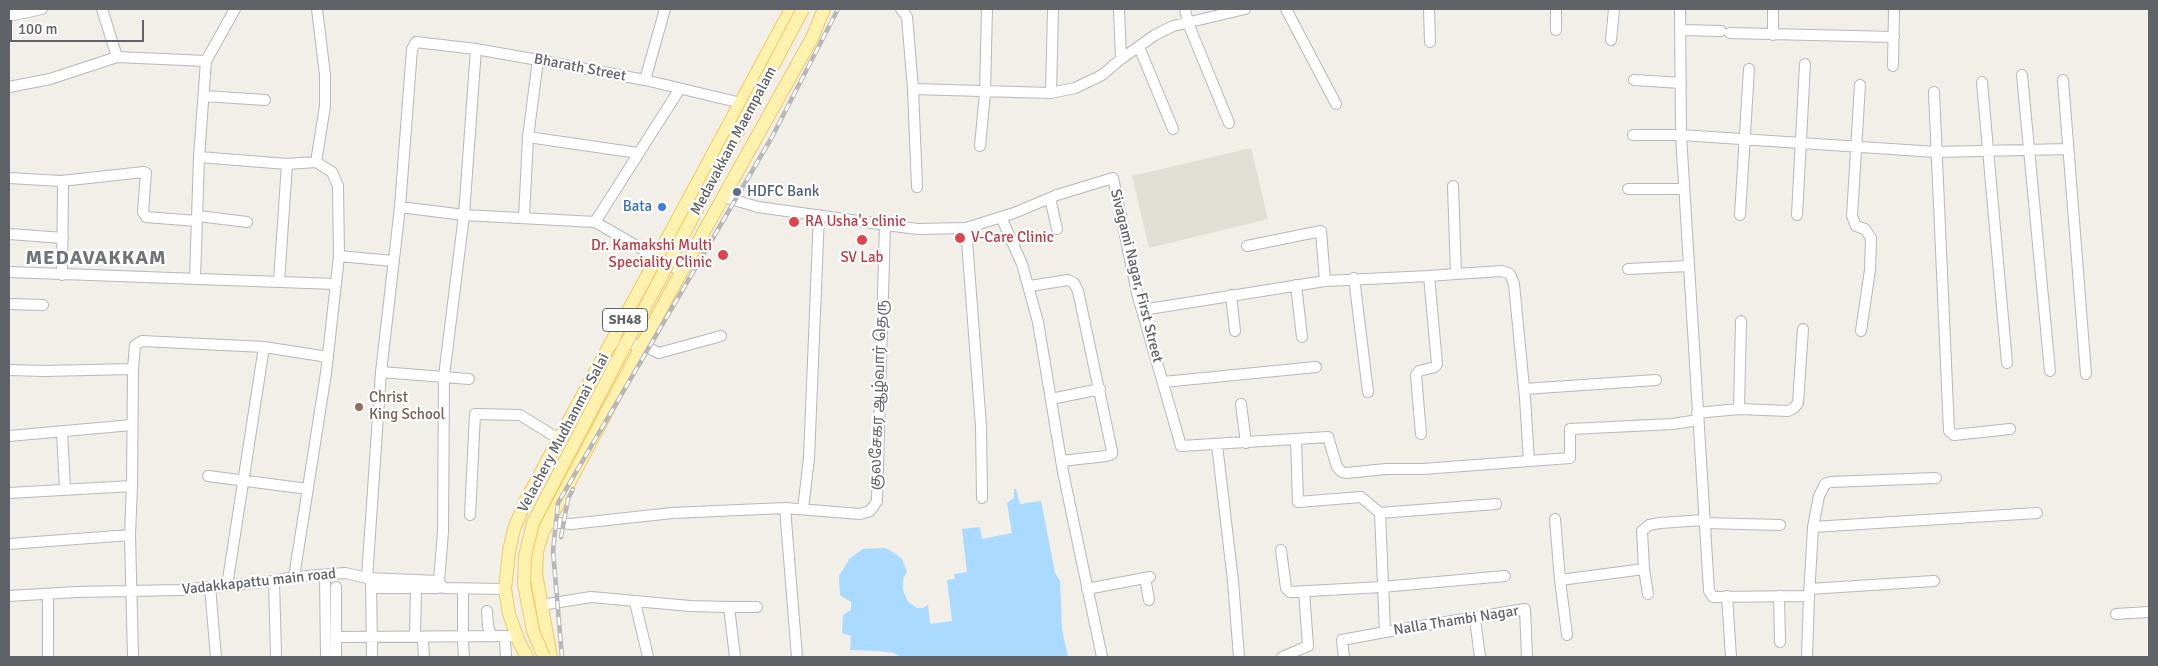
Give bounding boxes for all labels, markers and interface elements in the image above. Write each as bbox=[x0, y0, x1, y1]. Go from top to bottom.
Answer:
scale bar bbox=[12, 10, 146, 42]
text: 100 m bbox=[18, 20, 58, 38]
street label: Bharath Street bbox=[532, 50, 628, 86]
street label: Medavakkam Maempalam bbox=[687, 64, 781, 218]
place label: HDFC Bank bbox=[747, 183, 819, 201]
marker: HDFC Bank bbox=[731, 186, 743, 198]
street label: Sivagami Nagar, First Street bbox=[1106, 187, 1166, 365]
place label: Bata bbox=[623, 198, 652, 216]
marker: Bata bbox=[656, 201, 668, 213]
place label: RA Usha's clinic bbox=[805, 213, 906, 231]
marker: RA Usha's clinic bbox=[787, 215, 801, 229]
place label: V-Care Clinic bbox=[971, 229, 1054, 247]
marker: V-Care Clinic bbox=[953, 231, 967, 245]
marker: SV Lab bbox=[855, 233, 869, 247]
place label: Dr. Kamakshi Multi Speciality Clinic bbox=[591, 237, 712, 272]
district label: MEDAVAKKAM bbox=[24, 247, 168, 271]
marker: Dr. Kamakshi Multi Speciality Clinic bbox=[716, 248, 730, 262]
place label: SV Lab bbox=[841, 249, 883, 267]
street label: குலசேகர ஆழ்வார் தெரு bbox=[867, 300, 891, 490]
road number: SH48 bbox=[602, 308, 648, 332]
street label: Velachery Mudhanmai Salai bbox=[514, 350, 614, 516]
place label: Christ King School bbox=[369, 389, 445, 424]
marker: Christ King School bbox=[353, 401, 365, 413]
street label: Vadakkapattu main road bbox=[181, 565, 337, 599]
street label: Nalla Thambi Nagar bbox=[1392, 602, 1520, 640]

